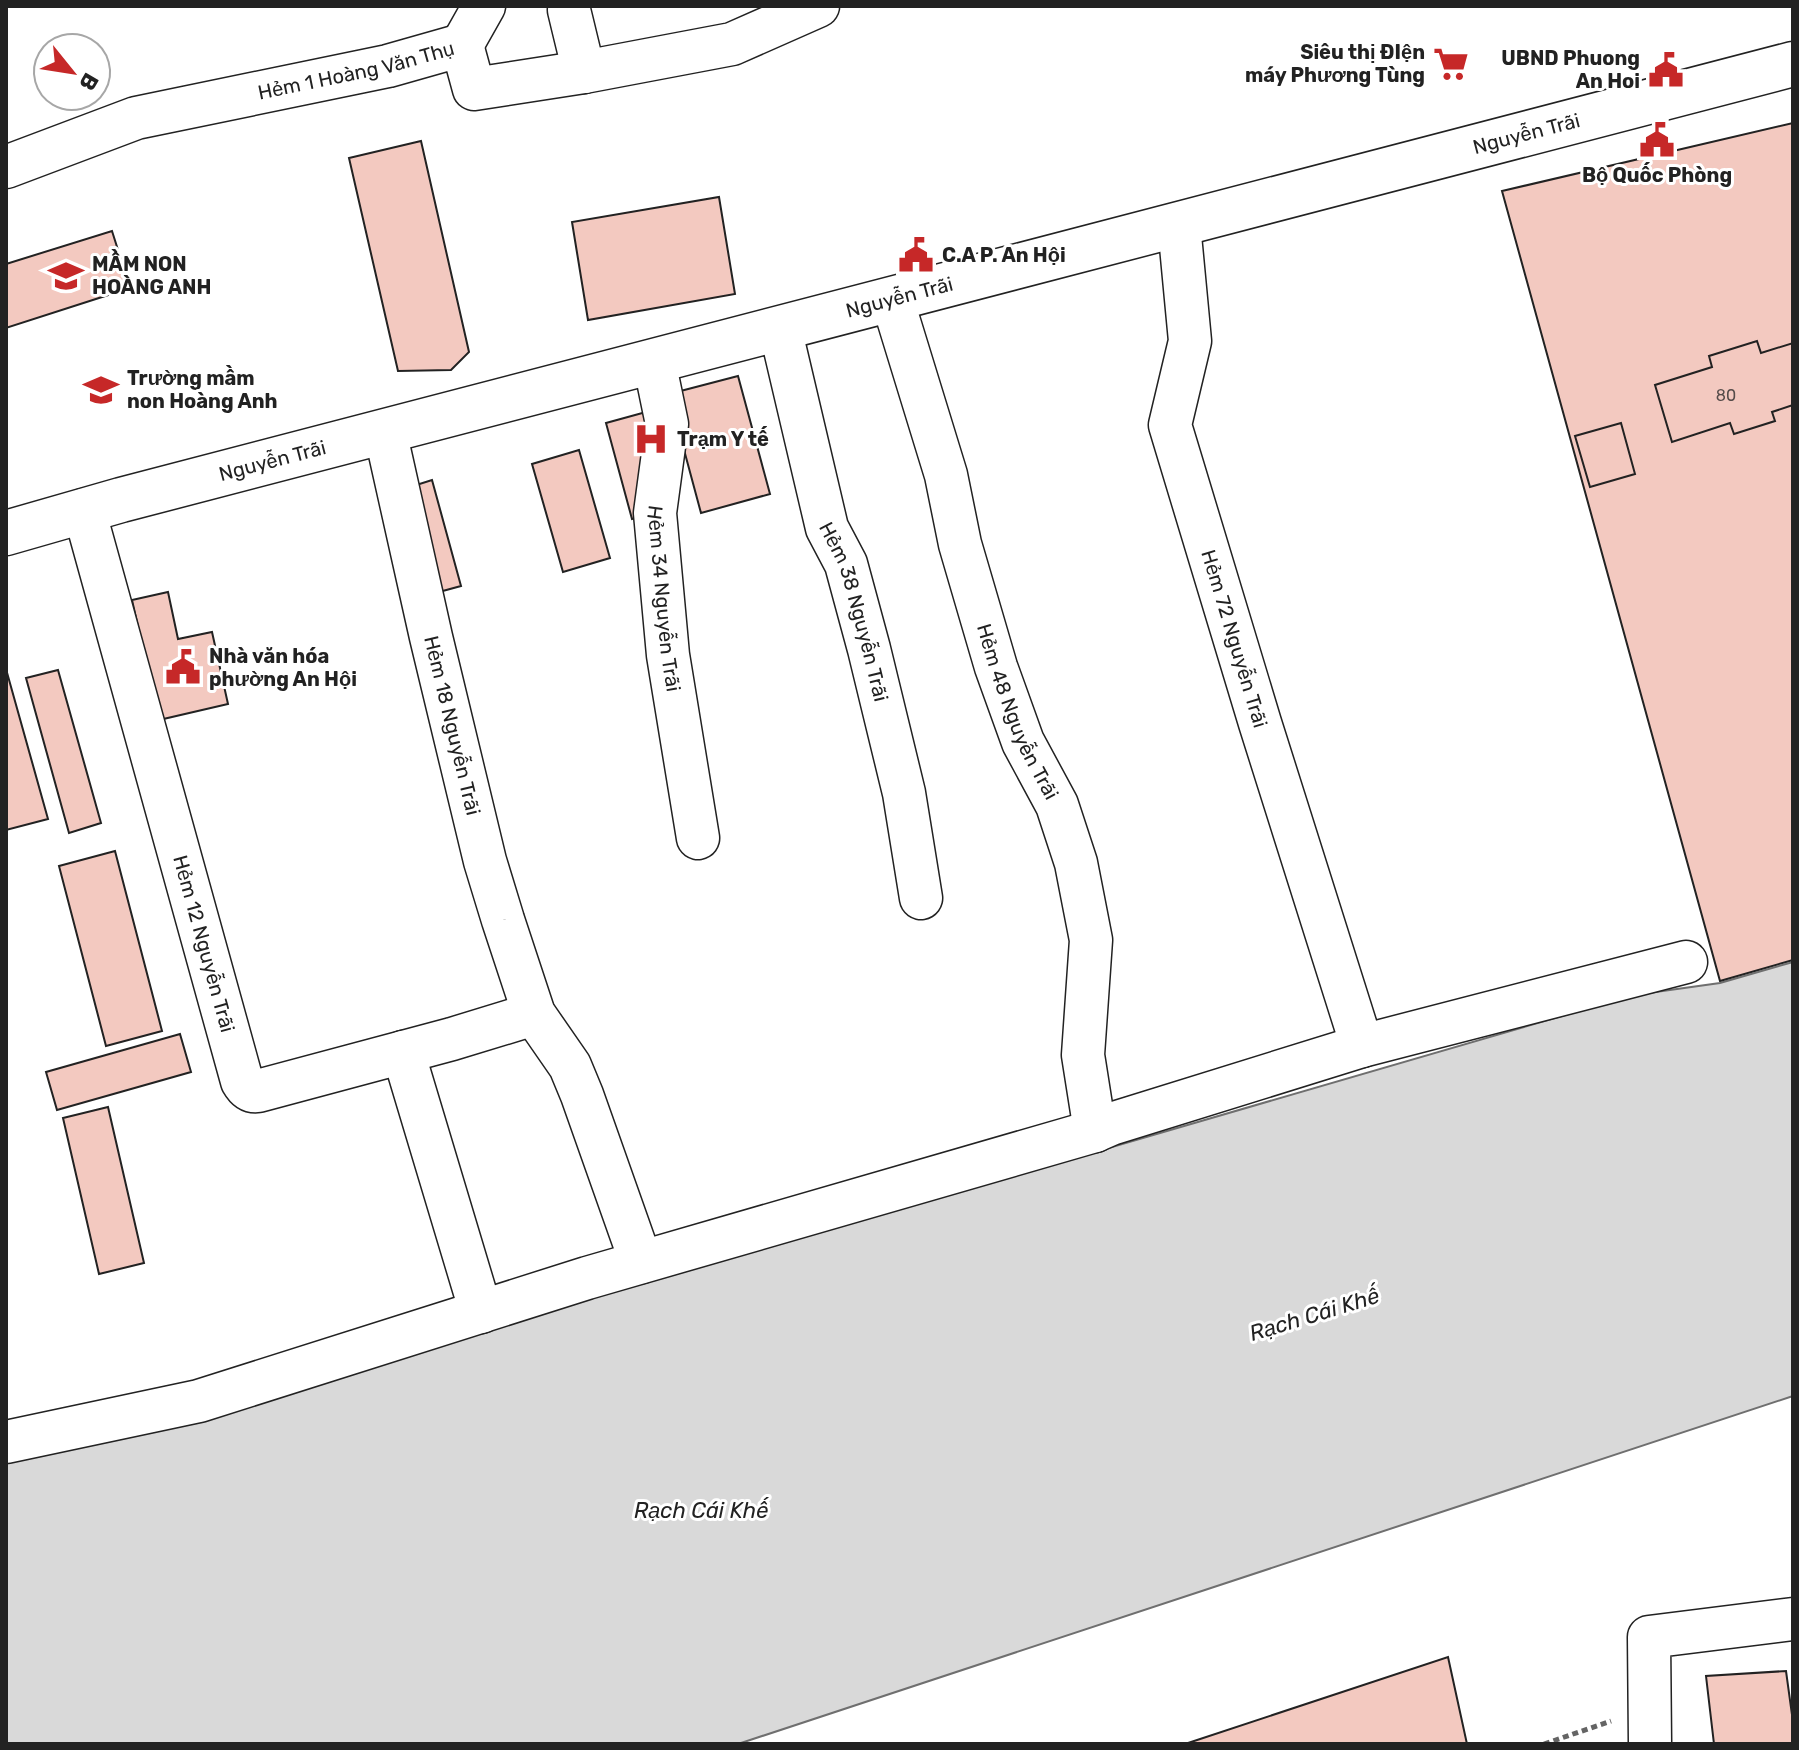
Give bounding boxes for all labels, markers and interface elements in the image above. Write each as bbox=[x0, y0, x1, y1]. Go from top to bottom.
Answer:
north arrow bbox=[32, 32, 112, 112]
street label: Hẻm 1 Hoàng Văn Thụ bbox=[256, 36, 457, 105]
place label: Siêu thị ĐIện máy Phương Tùng bbox=[1245, 40, 1425, 87]
supermarket icon: Siêu thị ĐIện máy Phương Tùng bbox=[1432, 45, 1470, 83]
place label: UBND Phuong An Hoi bbox=[1501, 46, 1640, 93]
public building icon: UBND Phuong An Hoi bbox=[1647, 51, 1685, 89]
text: B bbox=[73, 68, 104, 95]
street label: Nguyễn Trãi bbox=[1470, 108, 1582, 159]
public building icon: Bộ Quốc Phòng bbox=[1638, 121, 1676, 159]
place label: Bộ Quốc Phòng bbox=[1582, 162, 1732, 187]
public building icon: C.A P. An Hội bbox=[897, 236, 935, 274]
place label: C.A P. An Hội bbox=[942, 243, 1066, 267]
place label: MẦM NON HOÀNG ANH bbox=[92, 248, 211, 299]
school or university icon: MẦM NON HOÀNG ANH bbox=[47, 257, 85, 295]
street label: Nguyễn Trãi bbox=[843, 272, 955, 322]
place label: Trường mầm non Hoàng Anh bbox=[127, 365, 278, 413]
school or university icon: Trường mầm non Hoàng Anh bbox=[82, 371, 120, 409]
house number: 80 bbox=[1716, 386, 1736, 405]
hospital icon: Trạm Y tế bbox=[632, 420, 670, 458]
place label: Trạm Y tế bbox=[677, 426, 769, 451]
street label: Nguyễn Trãi bbox=[216, 435, 328, 486]
street label: Hẻm 34 Nguyễn Trãi bbox=[642, 504, 686, 693]
street label: Hẻm 38 Nguyễn Trãi bbox=[814, 518, 893, 704]
street label: Hẻm 72 Nguyễn Trãi bbox=[1196, 547, 1273, 731]
street label: Hẻm 48 Nguyễn Trãi bbox=[972, 621, 1064, 804]
street label: Hẻm 18 Nguyễn Trãi bbox=[419, 633, 486, 818]
place label: Nhà văn hóa phường An Hội bbox=[209, 644, 357, 691]
public building icon: Nhà văn hóa phường An Hội bbox=[164, 648, 202, 686]
street label: Hẻm 12 Nguyễn Trãi bbox=[168, 852, 240, 1035]
water label: Rạch Cái Khế bbox=[1246, 1282, 1383, 1347]
water label: Rạch Cái Khế bbox=[634, 1497, 769, 1524]

